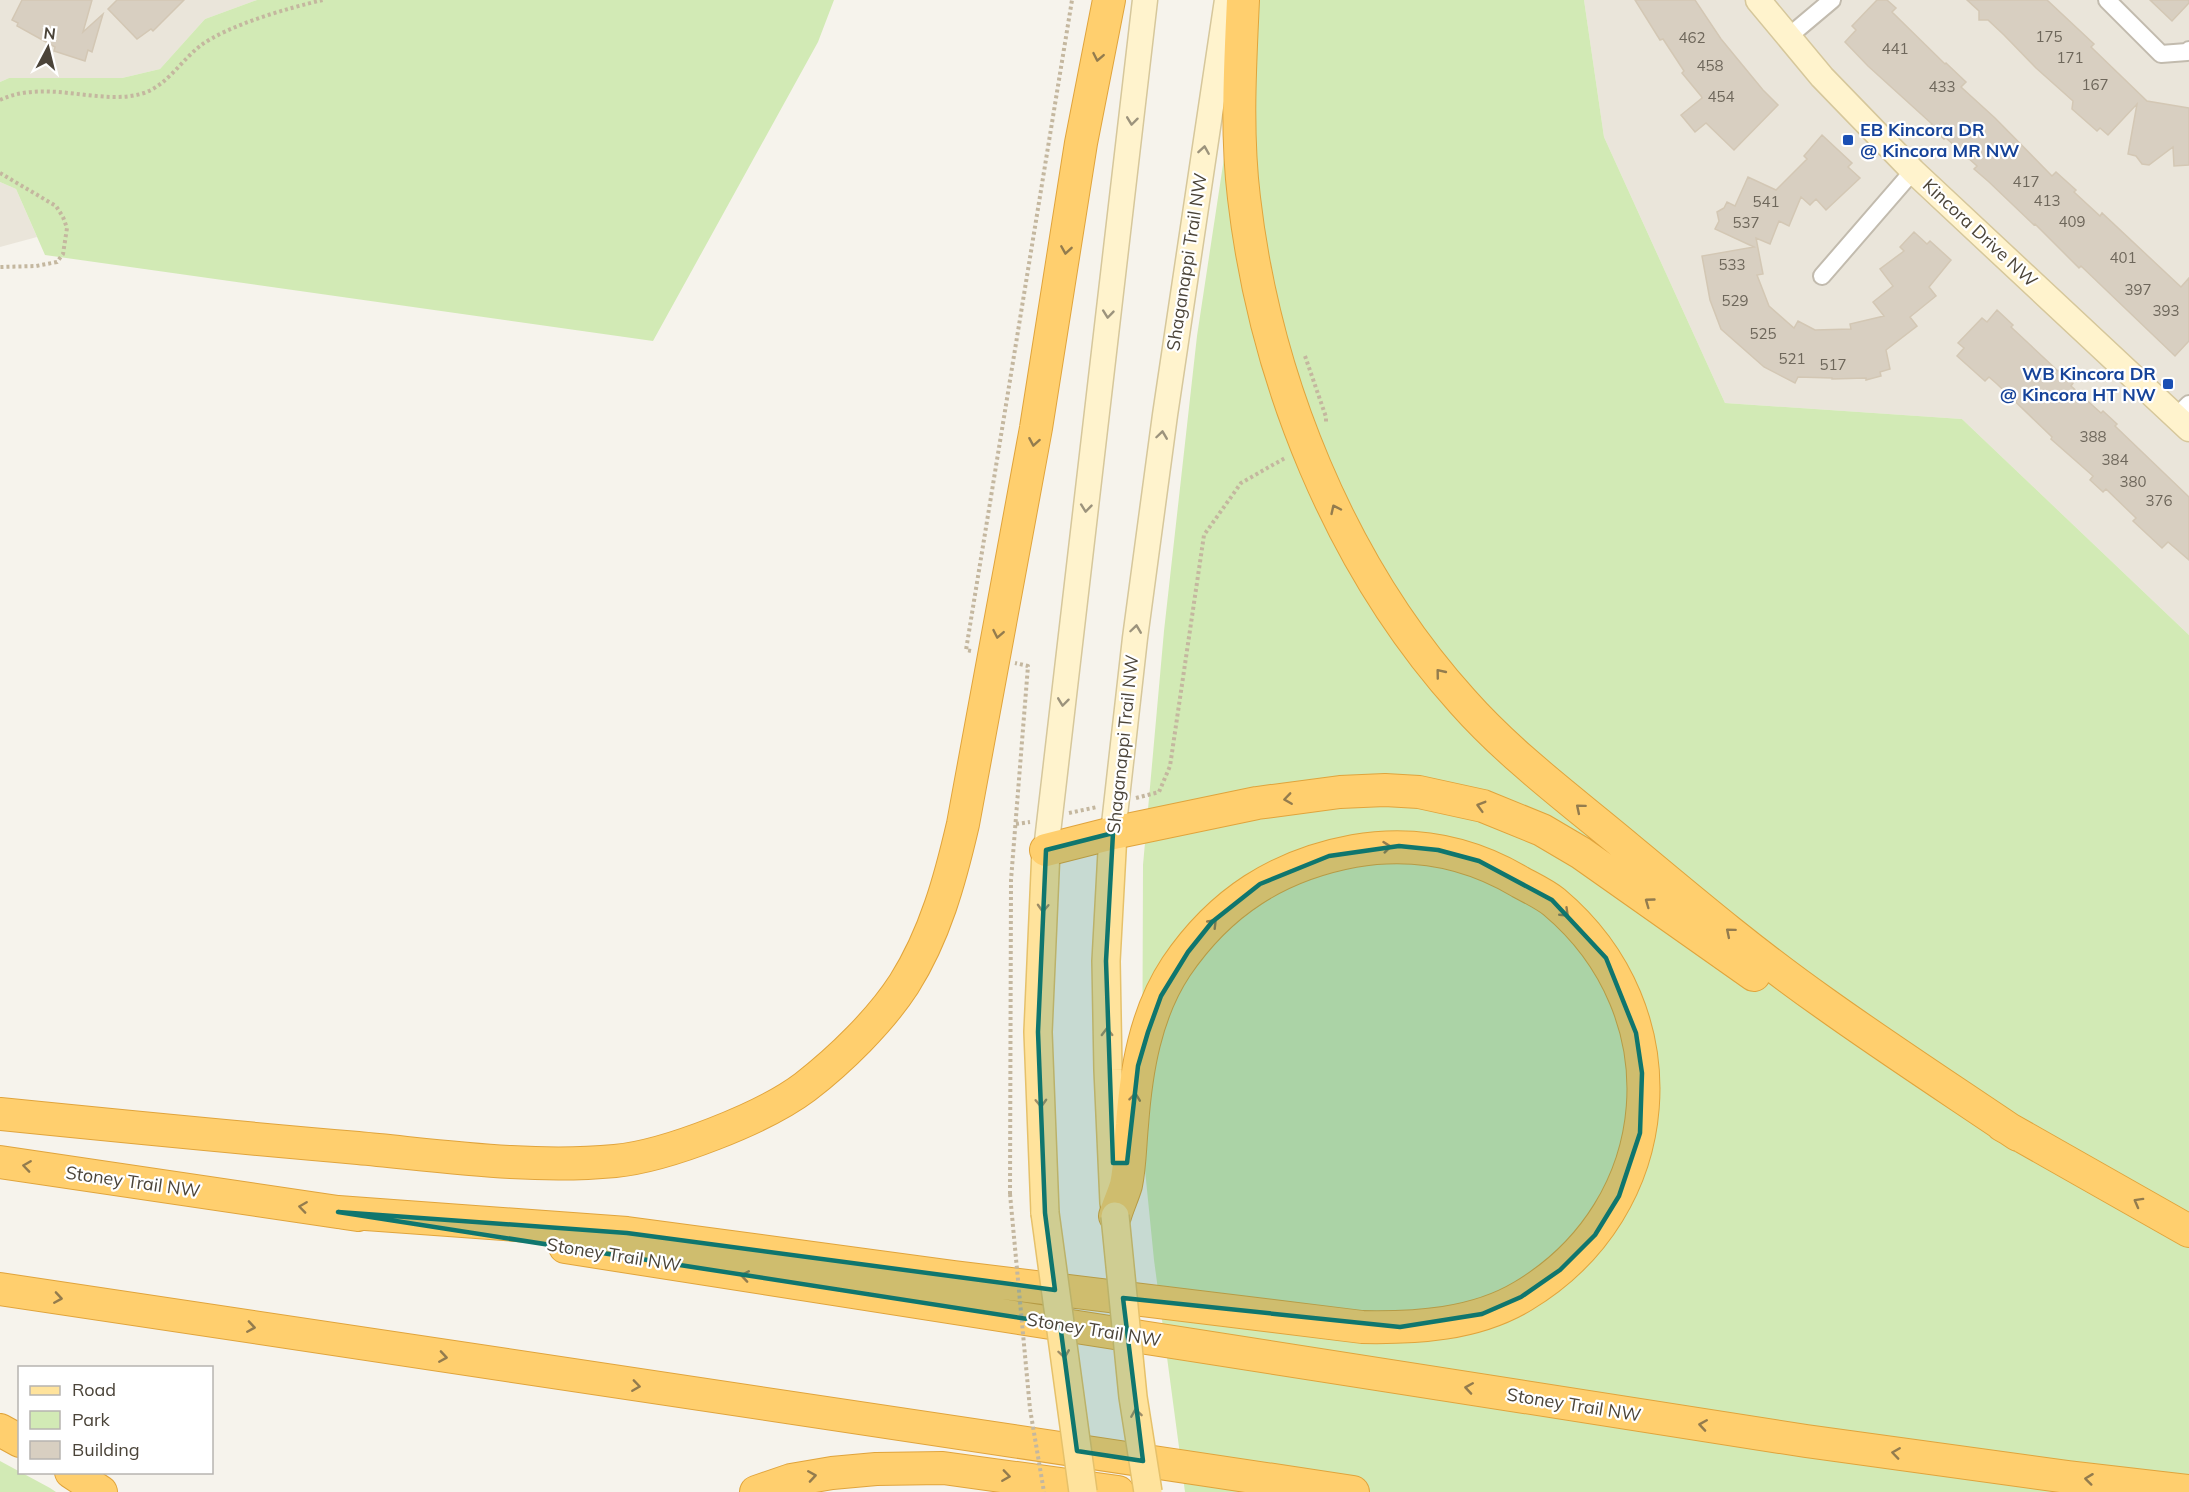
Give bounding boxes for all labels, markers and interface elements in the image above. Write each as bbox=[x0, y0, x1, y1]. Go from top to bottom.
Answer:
north arrow bbox=[18, 18, 78, 78]
text: N bbox=[43, 22, 57, 44]
house number: 175 bbox=[2035, 27, 2063, 46]
house number: 462 bbox=[1678, 28, 1706, 47]
house number: 441 bbox=[1881, 39, 1909, 58]
house number: 171 bbox=[2056, 48, 2084, 67]
one-way arrow bbox=[1092, 52, 1105, 62]
house number: 458 bbox=[1696, 56, 1724, 75]
house number: 167 bbox=[2081, 75, 2109, 94]
house number: 433 bbox=[1928, 77, 1956, 96]
house number: 454 bbox=[1707, 87, 1735, 106]
one-way arrow bbox=[1126, 116, 1138, 125]
place label: EB Kincora DR @ Kincora MR NW bbox=[1860, 118, 2019, 162]
marker: EB Kincora DR @ Kincora MR NW bbox=[1841, 133, 1855, 147]
one-way arrow bbox=[1198, 145, 1210, 155]
street label: Shaganappi Trail NW bbox=[1161, 171, 1212, 352]
house number: 417 bbox=[2012, 172, 2040, 191]
street label: Kincora Drive NW bbox=[1918, 173, 2043, 292]
house number: 413 bbox=[2033, 191, 2061, 210]
house number: 541 bbox=[1752, 192, 1780, 211]
house number: 409 bbox=[2058, 212, 2086, 231]
house number: 537 bbox=[1732, 213, 1760, 232]
one-way arrow bbox=[1060, 245, 1072, 254]
house number: 401 bbox=[2109, 248, 2137, 267]
house number: 533 bbox=[1718, 255, 1746, 274]
house number: 397 bbox=[2124, 280, 2152, 299]
house number: 529 bbox=[1721, 291, 1749, 310]
house number: 393 bbox=[2152, 301, 2180, 320]
one-way arrow bbox=[1103, 310, 1115, 319]
house number: 525 bbox=[1749, 324, 1777, 343]
house number: 521 bbox=[1778, 349, 1806, 368]
house number: 517 bbox=[1819, 355, 1847, 374]
place label: WB Kincora DR @ Kincora HT NW bbox=[2000, 362, 2156, 406]
marker: WB Kincora DR @ Kincora HT NW bbox=[2161, 377, 2175, 391]
house number: 388 bbox=[2079, 427, 2107, 446]
one-way arrow bbox=[1155, 431, 1168, 440]
one-way arrow bbox=[1028, 437, 1041, 447]
house number: 384 bbox=[2101, 450, 2129, 469]
house number: 380 bbox=[2119, 472, 2147, 491]
house number: 376 bbox=[2145, 491, 2173, 510]
one-way arrow bbox=[1081, 504, 1093, 513]
one-way arrow bbox=[1331, 505, 1343, 516]
one-way arrow bbox=[1129, 624, 1142, 633]
one-way arrow bbox=[992, 628, 1005, 638]
street label: Shaganappi Trail NW bbox=[1102, 653, 1143, 834]
one-way arrow bbox=[1436, 669, 1447, 680]
one-way arrow bbox=[1058, 697, 1070, 706]
one-way arrow bbox=[1284, 792, 1293, 805]
one-way arrow bbox=[1476, 801, 1487, 813]
one-way arrow bbox=[1576, 804, 1587, 815]
one-way arrow bbox=[1383, 841, 1392, 854]
one-way arrow bbox=[1645, 898, 1656, 909]
one-way arrow bbox=[1037, 904, 1050, 913]
one-way arrow bbox=[1559, 906, 1569, 917]
one-way arrow bbox=[1206, 919, 1217, 929]
one-way arrow bbox=[1726, 928, 1737, 939]
one-way arrow bbox=[1101, 1027, 1113, 1036]
one-way arrow bbox=[1128, 1092, 1140, 1102]
one-way arrow bbox=[1034, 1099, 1047, 1108]
one-way arrow bbox=[23, 1161, 32, 1173]
street label: Stoney Trail NW bbox=[64, 1161, 202, 1202]
one-way arrow bbox=[2134, 1198, 2144, 1209]
one-way arrow bbox=[299, 1201, 308, 1213]
street label: Stoney Trail NW bbox=[545, 1233, 683, 1276]
one-way arrow bbox=[740, 1270, 750, 1282]
one-way arrow bbox=[53, 1291, 62, 1303]
street label: Stoney Trail NW bbox=[1025, 1308, 1163, 1351]
one-way arrow bbox=[246, 1321, 255, 1333]
one-way arrow bbox=[1057, 1349, 1070, 1358]
one-way arrow bbox=[439, 1350, 448, 1362]
legend bbox=[18, 1366, 213, 1474]
text: Road bbox=[72, 1378, 116, 1401]
one-way arrow bbox=[632, 1379, 641, 1391]
one-way arrow bbox=[1464, 1382, 1474, 1395]
street label: Stoney Trail NW bbox=[1505, 1383, 1643, 1426]
text: Park bbox=[72, 1408, 111, 1431]
one-way arrow bbox=[1130, 1409, 1142, 1418]
one-way arrow bbox=[1698, 1419, 1708, 1431]
text: Building bbox=[72, 1438, 140, 1461]
one-way arrow bbox=[1891, 1448, 1901, 1460]
one-way arrow bbox=[1001, 1470, 1010, 1482]
one-way arrow bbox=[807, 1471, 816, 1483]
one-way arrow bbox=[2085, 1474, 2094, 1486]

